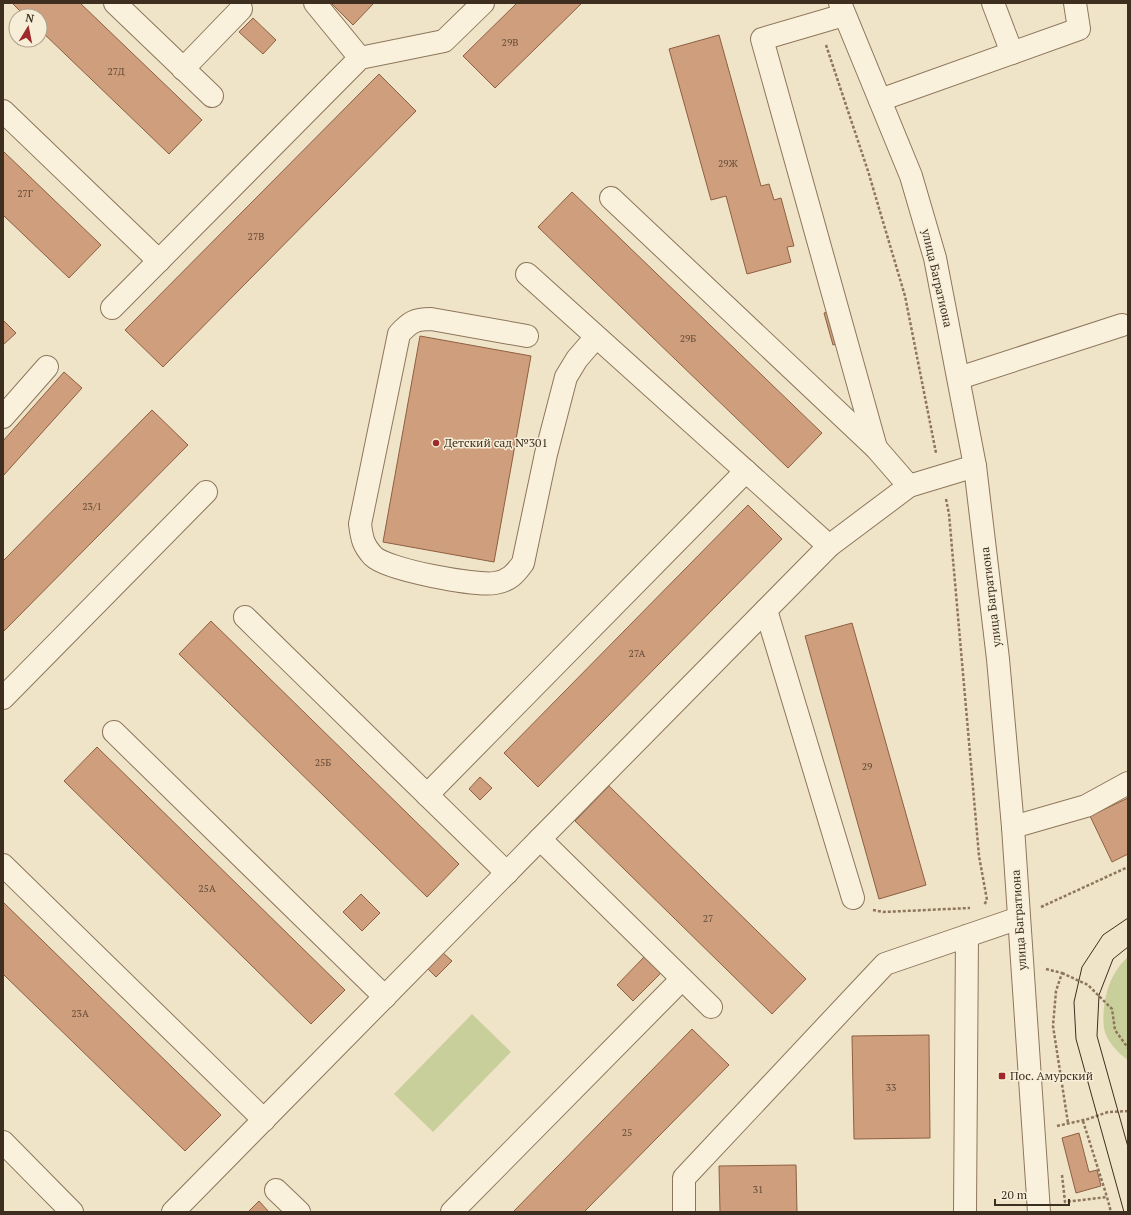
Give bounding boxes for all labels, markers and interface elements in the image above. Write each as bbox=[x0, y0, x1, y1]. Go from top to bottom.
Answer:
north arrow bbox=[8, 8, 48, 48]
text: N bbox=[24, 11, 36, 26]
house number: 29В bbox=[502, 36, 518, 49]
house number: 27Д bbox=[107, 65, 125, 78]
house number: 29Ж bbox=[718, 157, 739, 170]
house number: 27Г bbox=[17, 187, 33, 200]
street label: улица Багратиона bbox=[919, 226, 956, 329]
house number: 27В bbox=[248, 230, 264, 243]
house number: 29Б bbox=[680, 332, 696, 345]
place label: Детский сад №301 bbox=[444, 435, 548, 450]
marker: Детский сад №301 bbox=[431, 438, 441, 448]
house number: 23/1 bbox=[82, 500, 102, 513]
street label: улица Багратиона bbox=[977, 546, 1004, 649]
house number: 27А bbox=[629, 647, 646, 660]
house number: 25Б bbox=[315, 756, 331, 769]
house number: 29 bbox=[862, 760, 872, 773]
street label: улица Багратиона bbox=[1008, 869, 1030, 972]
house number: 25А bbox=[198, 882, 216, 895]
house number: 27 bbox=[703, 912, 713, 925]
house number: 23А bbox=[71, 1007, 89, 1020]
place label: Пос. Амурский bbox=[1010, 1068, 1093, 1083]
marker: Пос. Амурский bbox=[997, 1071, 1007, 1081]
house number: 33 bbox=[886, 1081, 896, 1094]
house number: 25 bbox=[622, 1126, 632, 1139]
scale bar bbox=[995, 1181, 1069, 1207]
house number: 31 bbox=[753, 1183, 763, 1196]
text: 20 m bbox=[1001, 1187, 1028, 1202]

